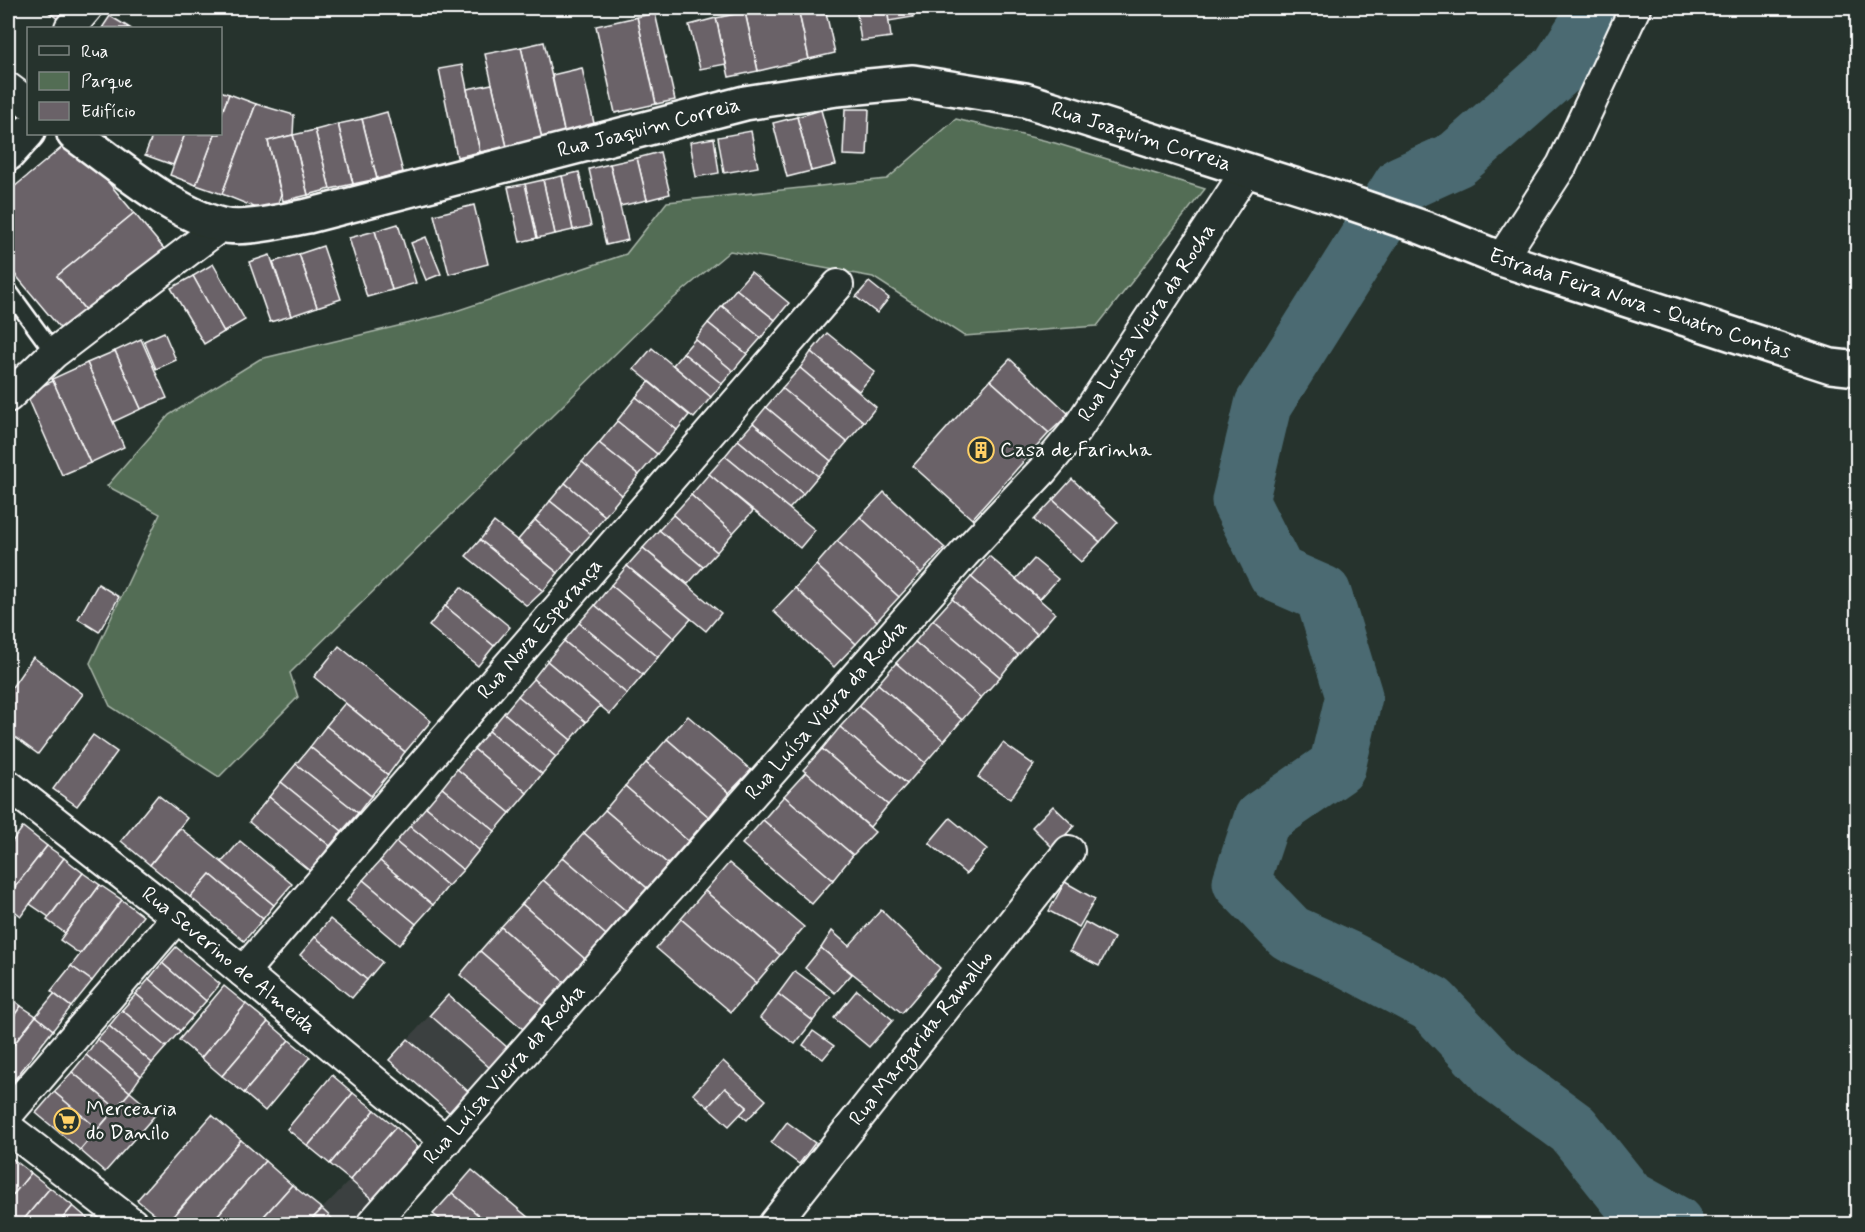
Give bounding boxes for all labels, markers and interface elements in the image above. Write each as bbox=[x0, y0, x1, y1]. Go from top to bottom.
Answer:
legend bbox=[27, 27, 222, 135]
text: Rua bbox=[81, 40, 108, 64]
text: Parque bbox=[81, 70, 133, 94]
street label: Rua Joaquim Correia bbox=[555, 91, 743, 165]
street label: Rua Joaquim Correia bbox=[1048, 95, 1235, 178]
text: Edifício bbox=[81, 100, 136, 124]
street label: Rua Luísa Vieira da Rocha bbox=[1071, 218, 1222, 427]
street label: Estrada Feira Nova - Quatro Contas bbox=[1484, 241, 1794, 366]
building icon: Casa de Farinha bbox=[966, 435, 996, 465]
place label: Casa de Farinha bbox=[1000, 436, 1152, 464]
street label: Rua Nova Esperança bbox=[471, 552, 609, 705]
street label: Rua Luísa Vieira da Rocha bbox=[739, 614, 914, 806]
street label: Rua Severino de Almeida bbox=[136, 880, 322, 1041]
street label: Rua Margarida Ramalho bbox=[843, 944, 999, 1132]
street label: Rua Luísa Vieira da Rocha bbox=[417, 978, 592, 1170]
place label: Mercearia do Danilo bbox=[86, 1095, 177, 1147]
supermarket icon: Mercearia do Danilo bbox=[52, 1106, 82, 1136]

